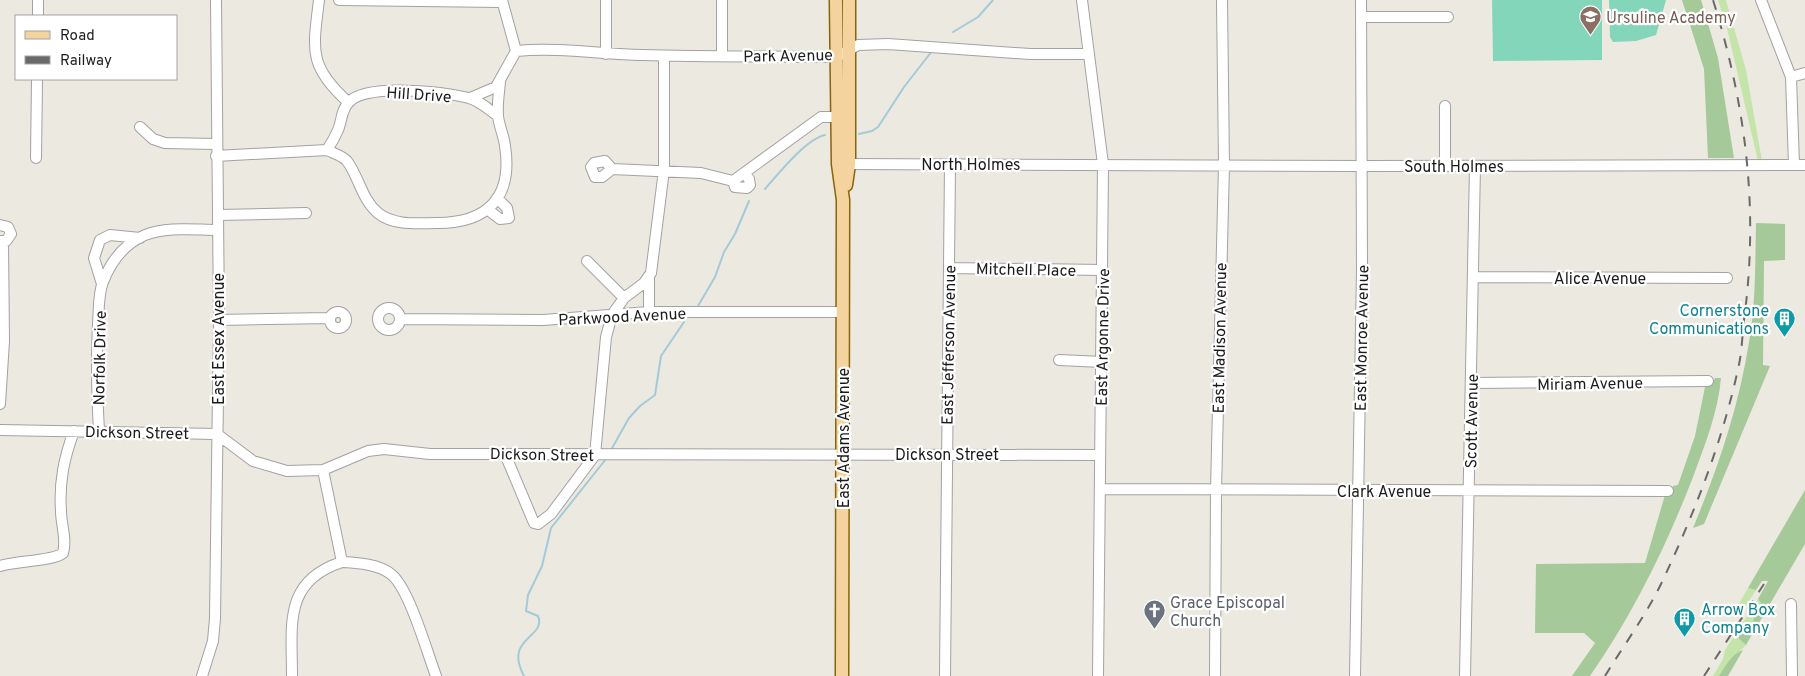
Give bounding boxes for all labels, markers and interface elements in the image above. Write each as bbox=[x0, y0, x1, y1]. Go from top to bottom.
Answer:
school or university icon: Ursuline Academy bbox=[1578, 5, 1602, 36]
place label: Ursuline Academy bbox=[1606, 9, 1736, 29]
legend bbox=[15, 15, 178, 80]
text: Road bbox=[60, 27, 95, 46]
street label: Park Avenue bbox=[743, 46, 833, 68]
text: Railway bbox=[60, 52, 112, 71]
street label: Hill Drive bbox=[386, 84, 452, 108]
street label: North Holmes bbox=[921, 156, 1021, 176]
street label: South Holmes bbox=[1404, 158, 1504, 178]
street label: Mitchell Place bbox=[976, 260, 1076, 282]
street label: East Madison Avenue bbox=[1210, 262, 1232, 414]
street label: East Jefferson Avenue bbox=[939, 265, 961, 425]
street label: East Monroe Avenue bbox=[1352, 265, 1374, 411]
street label: East Argonne Drive bbox=[1093, 268, 1115, 406]
street label: Alice Avenue bbox=[1554, 270, 1646, 290]
street label: East Essex Avenue bbox=[210, 273, 230, 405]
place label: Cornerstone Communications bbox=[1649, 302, 1769, 340]
street label: Parkwood Avenue bbox=[558, 305, 687, 331]
building icon: Cornerstone Communications bbox=[1773, 307, 1797, 338]
street label: Norfolk Drive bbox=[90, 310, 112, 406]
street label: East Adams Avenue bbox=[835, 368, 855, 508]
street label: Scott Avenue bbox=[1462, 374, 1484, 469]
street label: Miriam Avenue bbox=[1537, 374, 1643, 396]
street label: Dickson Street bbox=[85, 423, 189, 445]
street label: Dickson Street bbox=[490, 445, 594, 467]
street label: Dickson Street bbox=[895, 446, 999, 466]
street label: Clark Avenue bbox=[1337, 483, 1431, 503]
place label: Grace Episcopal Church bbox=[1170, 594, 1285, 632]
church icon: Grace Episcopal Church bbox=[1142, 599, 1166, 630]
place label: Arrow Box Company bbox=[1701, 601, 1775, 639]
building icon: Arrow Box Company bbox=[1673, 606, 1697, 637]

